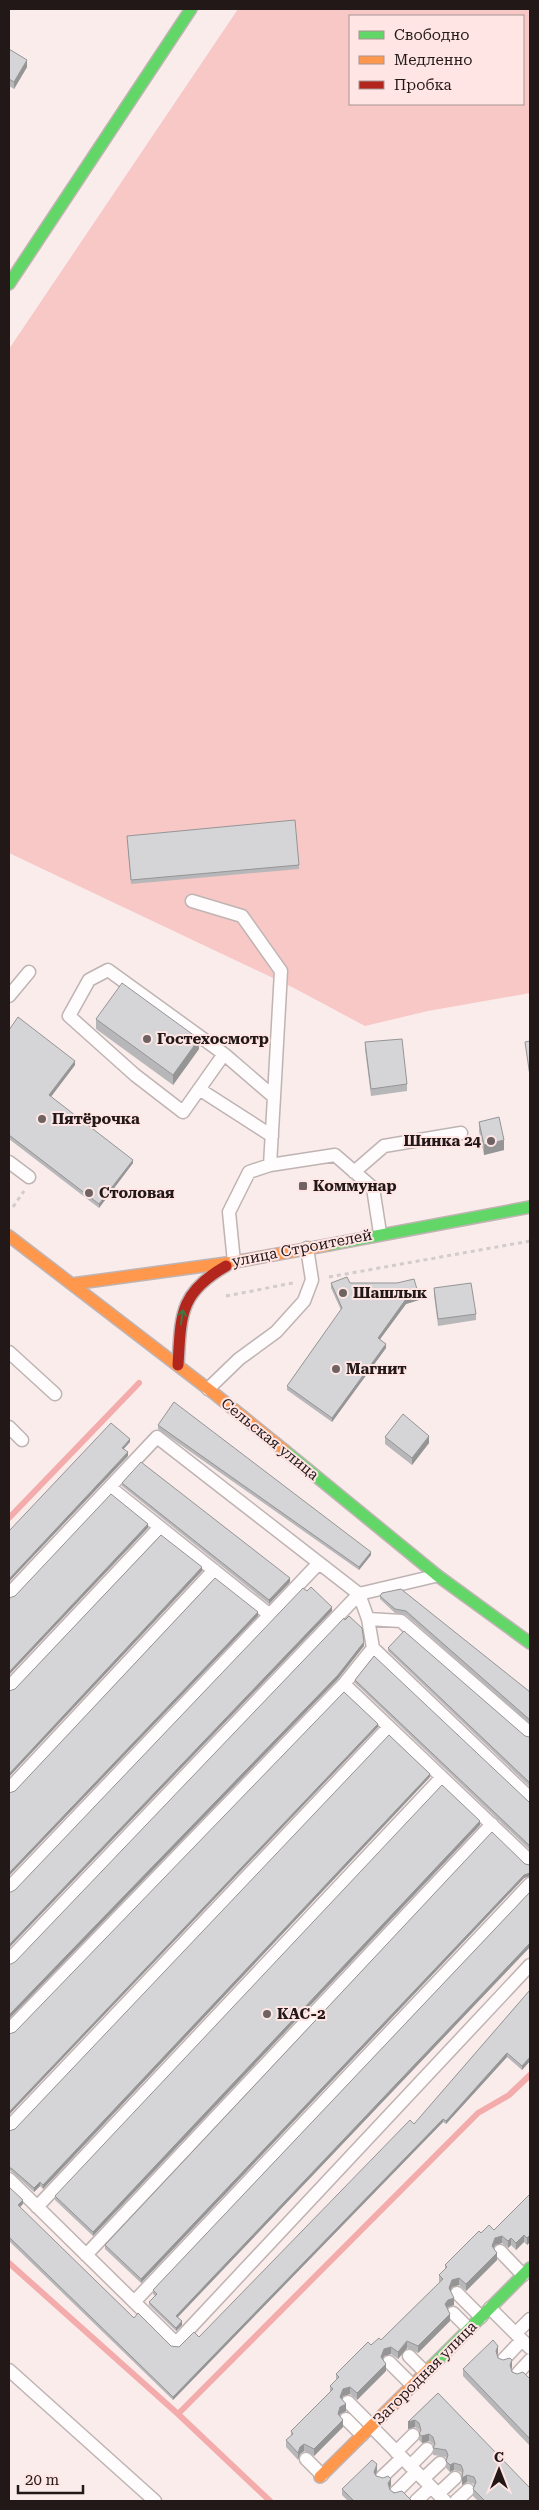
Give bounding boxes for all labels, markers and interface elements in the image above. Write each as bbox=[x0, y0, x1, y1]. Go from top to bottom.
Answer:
legend bbox=[349, 15, 524, 105]
text: Свободно bbox=[394, 26, 469, 44]
text: Медленно bbox=[394, 51, 473, 69]
text: Пробка bbox=[394, 76, 452, 94]
place label: Гостехосмотр bbox=[157, 1030, 269, 1048]
marker: Гостехосмотр bbox=[141, 1033, 153, 1045]
place label: Пятёрочка bbox=[52, 1110, 140, 1128]
marker: Пятёрочка bbox=[36, 1113, 48, 1125]
place label: Шинка 24 bbox=[403, 1132, 482, 1150]
marker: Шинка 24 bbox=[485, 1135, 497, 1147]
place label: Коммунар bbox=[313, 1177, 397, 1195]
marker: Коммунар bbox=[297, 1180, 309, 1192]
place label: Столовая bbox=[99, 1184, 175, 1202]
marker: Столовая bbox=[83, 1187, 95, 1199]
street label: улица Строителей bbox=[230, 1226, 374, 1270]
place label: Шашлык bbox=[353, 1284, 428, 1302]
marker: Шашлык bbox=[337, 1287, 349, 1299]
one-way arrow bbox=[177, 1309, 187, 1325]
place label: Магнит bbox=[346, 1360, 407, 1378]
marker: Магнит bbox=[330, 1363, 342, 1375]
street label: Сельская улица bbox=[218, 1394, 322, 1484]
place label: КАС-2 bbox=[277, 2005, 326, 2023]
marker: КАС-2 bbox=[261, 2008, 273, 2020]
street label: Загородная улица bbox=[369, 2317, 481, 2429]
north arrow bbox=[474, 2445, 524, 2495]
text: С bbox=[494, 2449, 504, 2465]
scale bar bbox=[18, 2462, 82, 2494]
text: 20 m bbox=[25, 2471, 60, 2489]

